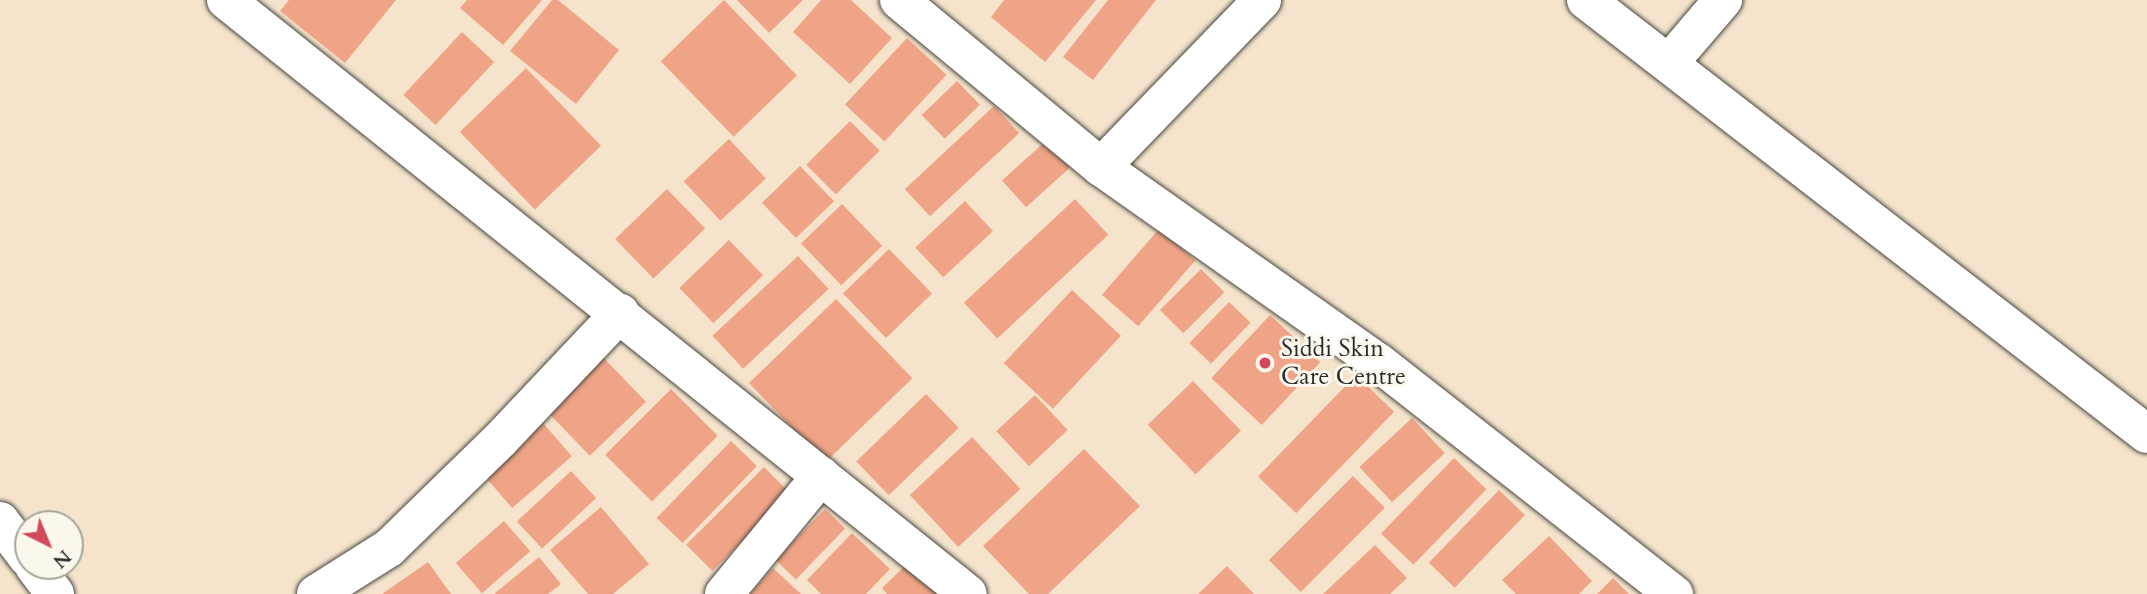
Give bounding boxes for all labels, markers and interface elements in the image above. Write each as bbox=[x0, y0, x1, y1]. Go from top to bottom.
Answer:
place label: Siddi Skin Care Centre bbox=[1281, 335, 1406, 391]
marker: Siddi Skin Care Centre bbox=[1255, 353, 1275, 373]
north arrow bbox=[14, 510, 84, 580]
text: N bbox=[47, 544, 77, 574]

